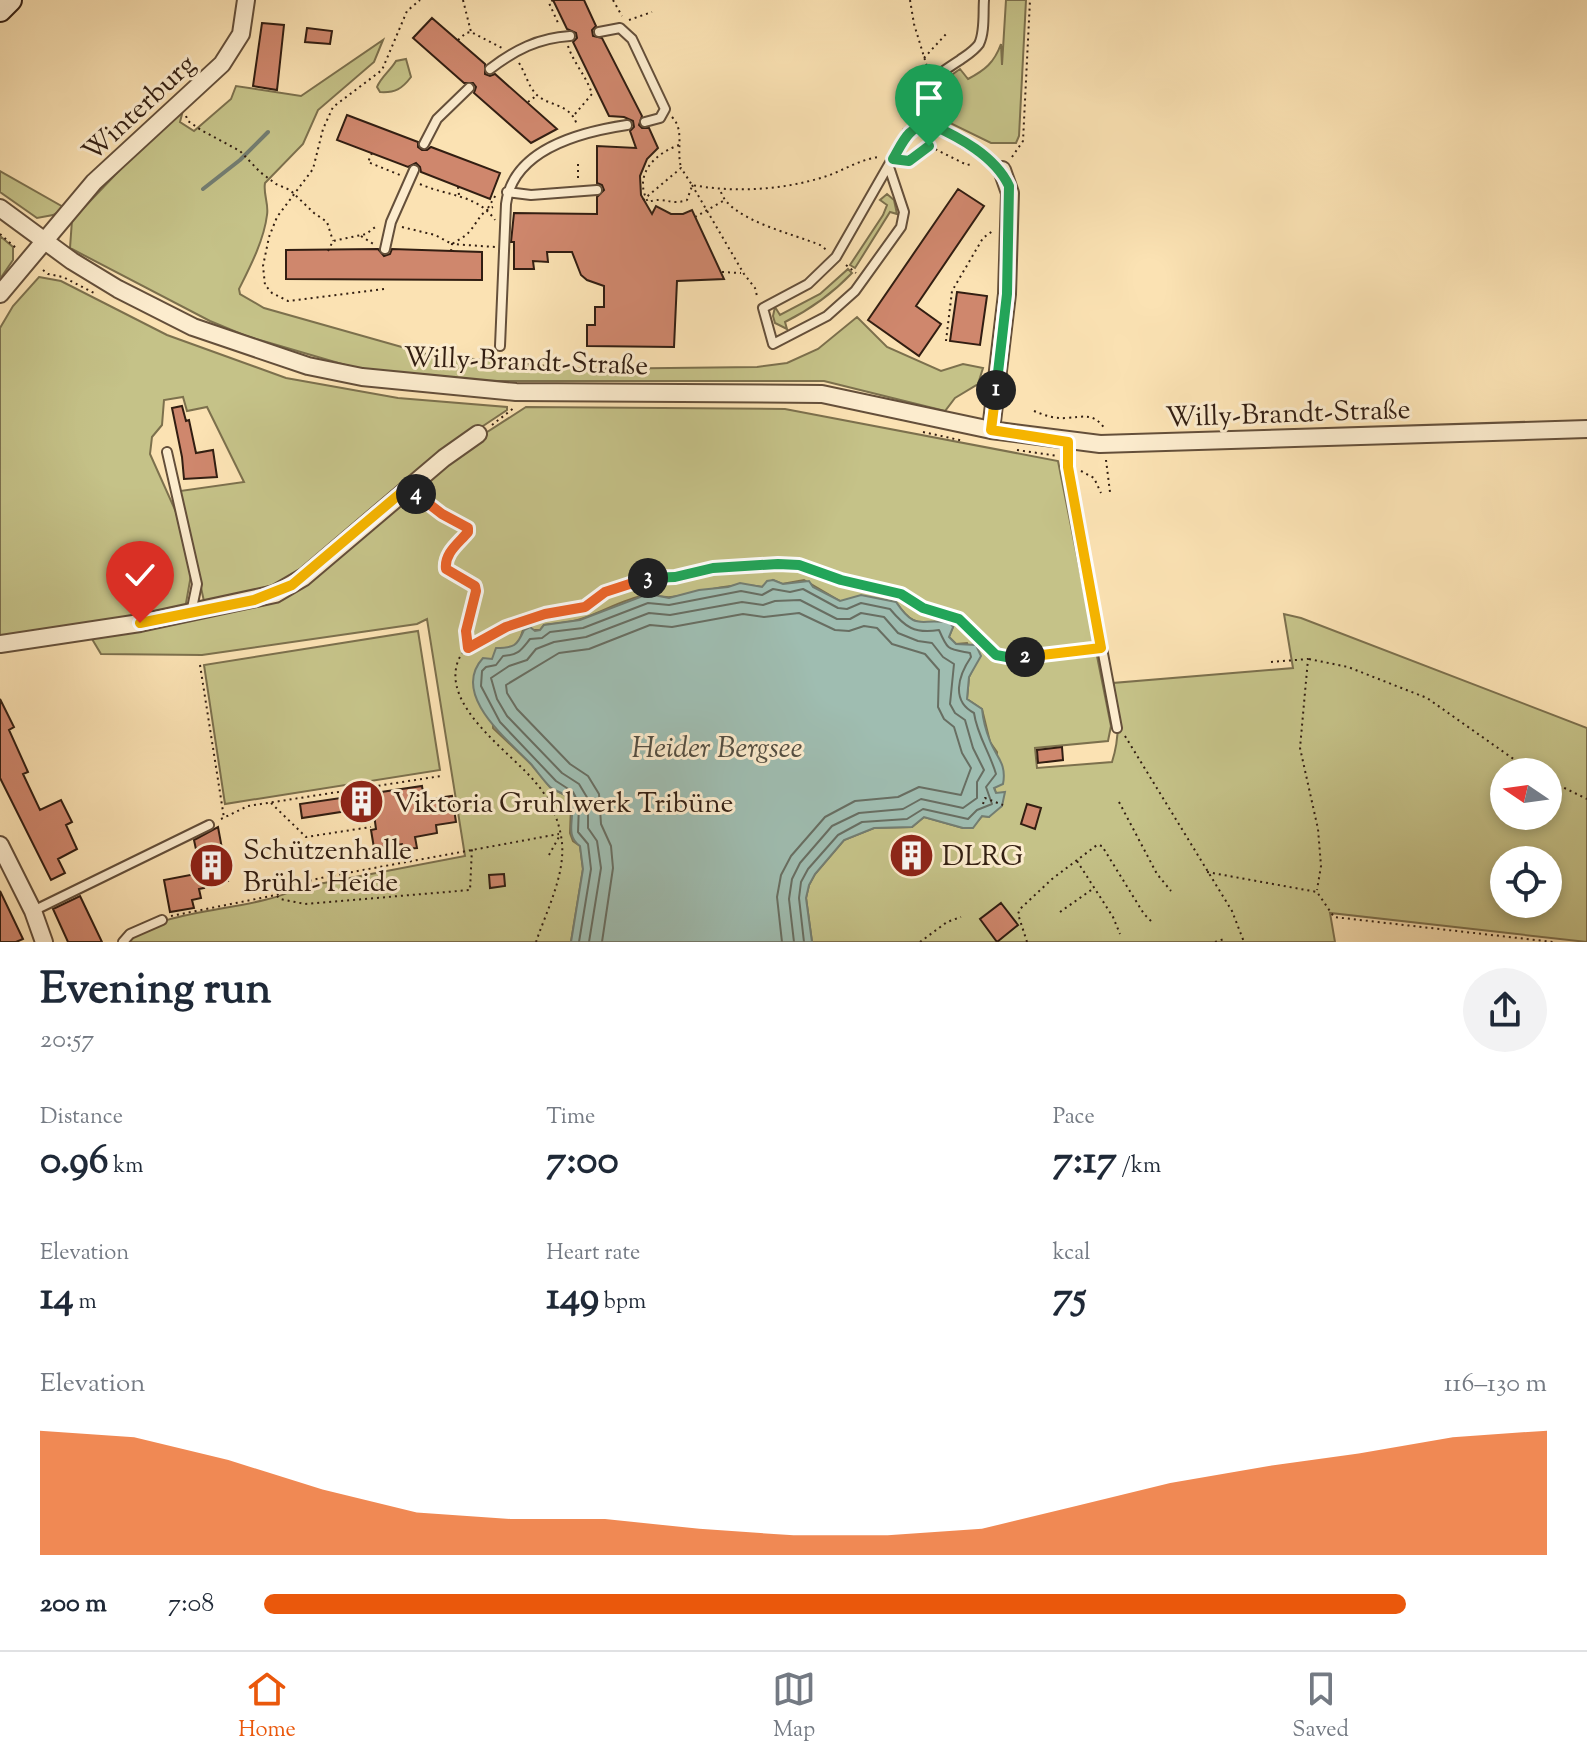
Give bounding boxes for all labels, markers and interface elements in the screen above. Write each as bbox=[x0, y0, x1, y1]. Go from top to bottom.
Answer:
street label: Winterburg bbox=[74, 46, 206, 172]
pin bbox=[895, 64, 963, 146]
icon: arrive bbox=[907, 76, 951, 120]
street label: Willy-Brandt-Straße bbox=[403, 339, 649, 387]
pin: 1 bbox=[976, 370, 1016, 410]
text: 1 bbox=[992, 374, 1000, 406]
street label: Willy-Brandt-Straße bbox=[1165, 391, 1411, 439]
pin: 4 bbox=[396, 474, 436, 514]
text: 4 bbox=[410, 478, 422, 510]
pin bbox=[106, 541, 174, 623]
icon: check bbox=[118, 553, 162, 597]
pin: 3 bbox=[628, 558, 668, 598]
text: 3 bbox=[644, 562, 652, 594]
pin: 2 bbox=[1005, 637, 1045, 677]
text: 2 bbox=[1020, 641, 1030, 673]
water label: Heider Bergsee bbox=[631, 728, 803, 771]
north arrow bbox=[1490, 758, 1562, 830]
map controls bbox=[1490, 758, 1562, 918]
building icon: Viktoria Gruhlwerk Tribüne bbox=[338, 778, 386, 826]
place label: Viktoria Gruhlwerk Tribüne bbox=[393, 785, 734, 825]
building icon: DLRG bbox=[887, 831, 935, 879]
place label: Schützenhalle Brühl- Heide bbox=[243, 832, 412, 904]
place label: DLRG bbox=[942, 838, 1023, 878]
building icon: Schützenhalle Brühl- Heide bbox=[188, 841, 236, 889]
button: locate bbox=[1490, 846, 1562, 918]
text: Evening run bbox=[40, 960, 272, 1023]
button: share bbox=[1463, 968, 1547, 1052]
text: 20:57 bbox=[40, 1022, 94, 1059]
text: Distance bbox=[40, 1102, 123, 1134]
text: Time bbox=[546, 1102, 595, 1134]
text: Pace bbox=[1053, 1102, 1095, 1134]
text: 0.96 bbox=[40, 1134, 109, 1191]
text: 7:00 bbox=[546, 1134, 619, 1191]
text: 7:17 bbox=[1053, 1134, 1117, 1191]
text: km bbox=[109, 1151, 144, 1183]
text: /km bbox=[1117, 1151, 1161, 1183]
text: Elevation bbox=[40, 1238, 129, 1270]
text: Heart rate bbox=[546, 1238, 640, 1270]
text: kcal bbox=[1053, 1238, 1090, 1270]
text: 14 bbox=[40, 1270, 74, 1327]
text: 149 bbox=[546, 1270, 599, 1327]
text: 75 bbox=[1053, 1270, 1086, 1327]
text: m bbox=[74, 1287, 97, 1319]
text: bpm bbox=[599, 1287, 646, 1319]
text: Elevation bbox=[40, 1366, 145, 1403]
text: 116–130 m bbox=[1444, 1366, 1547, 1403]
text: 200 m bbox=[40, 1586, 107, 1623]
text: 7:08 bbox=[168, 1586, 214, 1623]
tab: Home bbox=[238, 1667, 296, 1747]
tab: Map bbox=[772, 1667, 816, 1747]
tab: Saved bbox=[1292, 1667, 1349, 1747]

